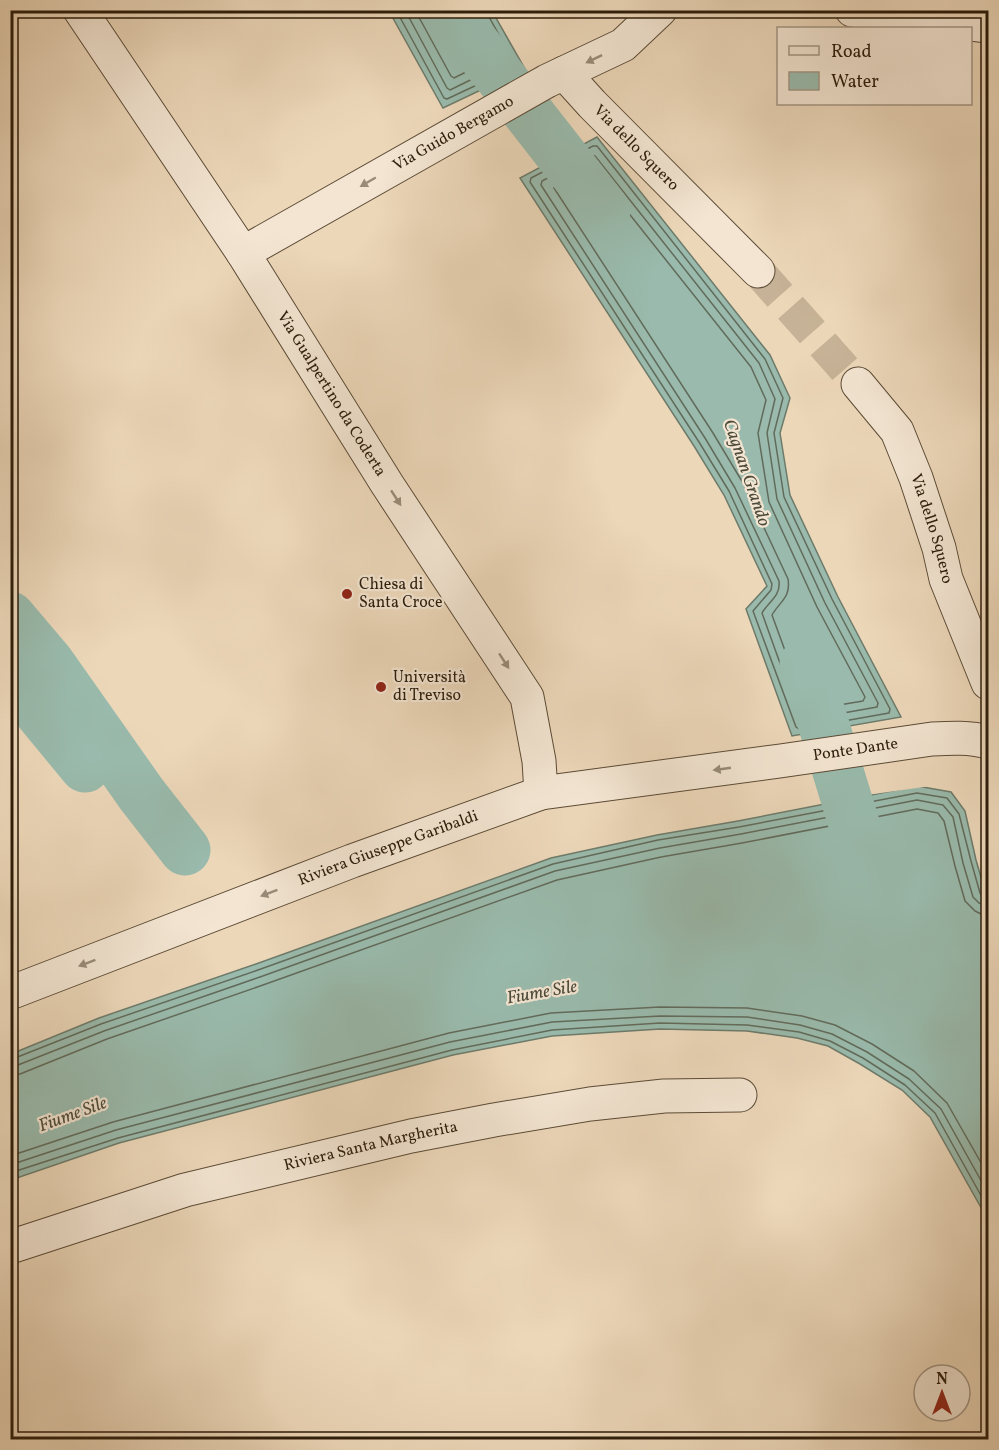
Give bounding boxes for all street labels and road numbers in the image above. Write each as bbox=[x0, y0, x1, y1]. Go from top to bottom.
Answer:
street label: Via Guido Bergamo bbox=[389, 91, 518, 177]
street label: Via dello Squero bbox=[588, 100, 684, 196]
street label: Via Gualpertino da Coderta bbox=[271, 307, 391, 481]
street label: Via dello Squero bbox=[904, 471, 958, 587]
street label: Ponte Dante bbox=[812, 733, 900, 767]
street label: Riviera Giuseppe Garibaldi bbox=[295, 805, 482, 892]
street label: Riviera Santa Margherita bbox=[282, 1116, 460, 1177]

